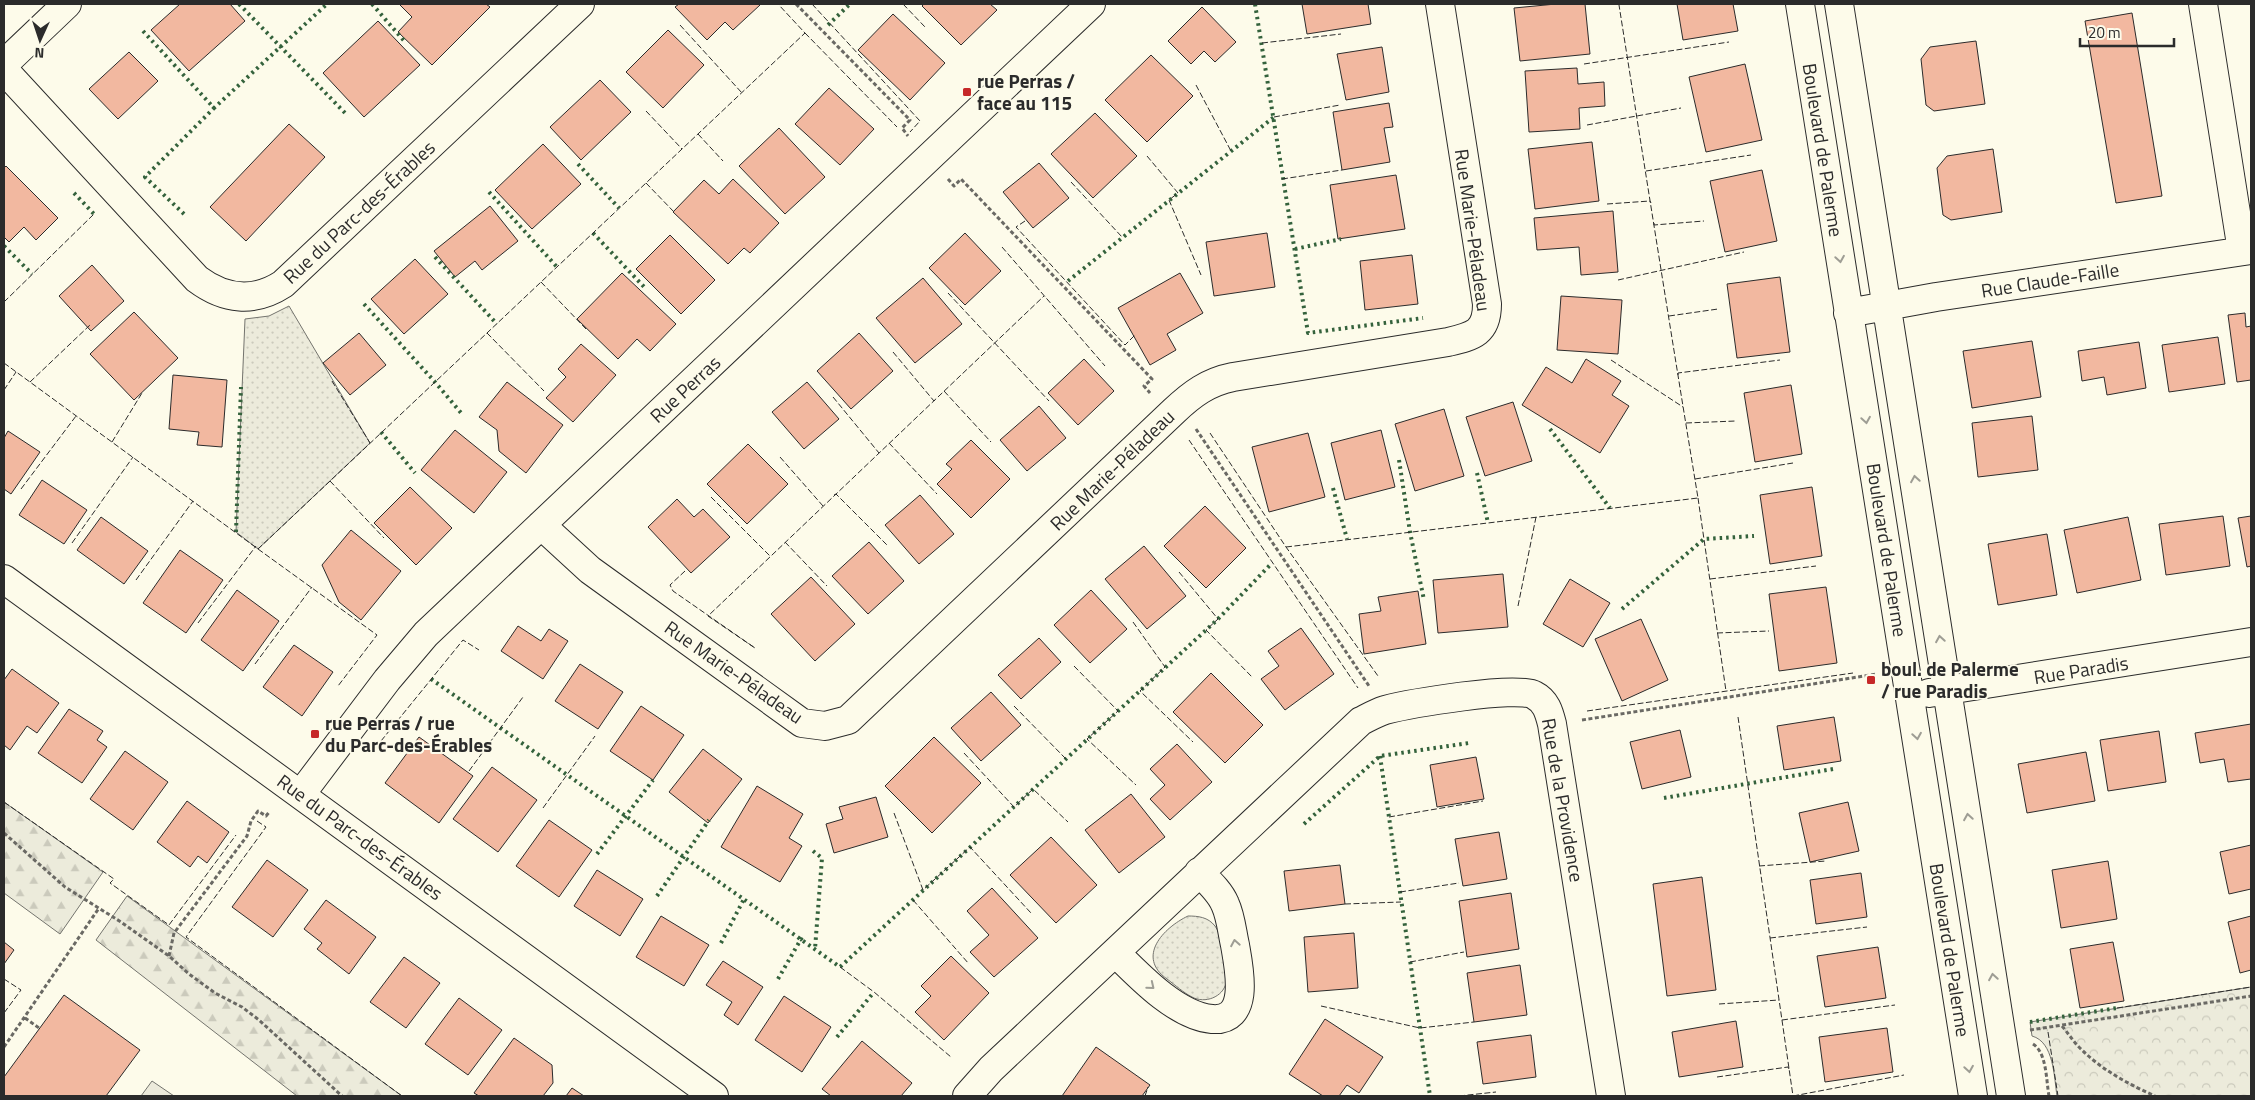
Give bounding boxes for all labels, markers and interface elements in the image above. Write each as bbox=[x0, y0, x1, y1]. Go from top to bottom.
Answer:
north arrow bbox=[15, 15, 65, 65]
scale bar bbox=[2080, 15, 2174, 47]
text: 20 m bbox=[2088, 21, 2121, 44]
text: N bbox=[34, 43, 45, 64]
street label: Boulevard de Palerme bbox=[1795, 61, 1852, 239]
place label: rue Perras / face au 115 bbox=[977, 66, 1075, 117]
marker: rue Perras / face au 115 bbox=[961, 86, 973, 98]
street label: Rue du Parc-des-Érables bbox=[276, 133, 441, 290]
street label: Rue Marie-Péladeau bbox=[1448, 147, 1499, 313]
street label: Rue Claude-Faille bbox=[1979, 254, 2121, 305]
one-way arrow bbox=[1834, 256, 1845, 264]
street label: Rue Perras bbox=[643, 348, 727, 429]
street label: Rue Marie-Péladeau bbox=[1043, 402, 1181, 537]
one-way arrow bbox=[1860, 415, 1870, 424]
street label: Boulevard de Palerme bbox=[1859, 461, 1916, 639]
one-way arrow bbox=[1910, 474, 1920, 483]
street label: Rue Marie-Péladeau bbox=[659, 613, 810, 730]
one-way arrow bbox=[1935, 635, 1946, 643]
street label: Rue Paradis bbox=[2032, 648, 2130, 691]
place label: boul. de Palerme / rue Paradis bbox=[1881, 654, 2019, 705]
marker: boul. de Palerme / rue Paradis bbox=[1865, 674, 1877, 686]
place label: rue Perras / rue du Parc-des-Érables bbox=[325, 708, 492, 759]
street label: Rue de la Providence bbox=[1535, 716, 1592, 884]
marker: rue Perras / rue du Parc-des-Érables bbox=[309, 728, 321, 740]
one-way arrow bbox=[1911, 731, 1921, 740]
street label: Rue du Parc-des-Érables bbox=[271, 766, 449, 907]
one-way arrow bbox=[1963, 813, 1974, 821]
street label: Boulevard de Palerme bbox=[1922, 861, 1979, 1039]
one-way arrow bbox=[1230, 939, 1240, 948]
one-way arrow bbox=[1988, 973, 1999, 981]
one-way arrow bbox=[1146, 981, 1155, 990]
one-way arrow bbox=[1964, 1065, 1974, 1073]

